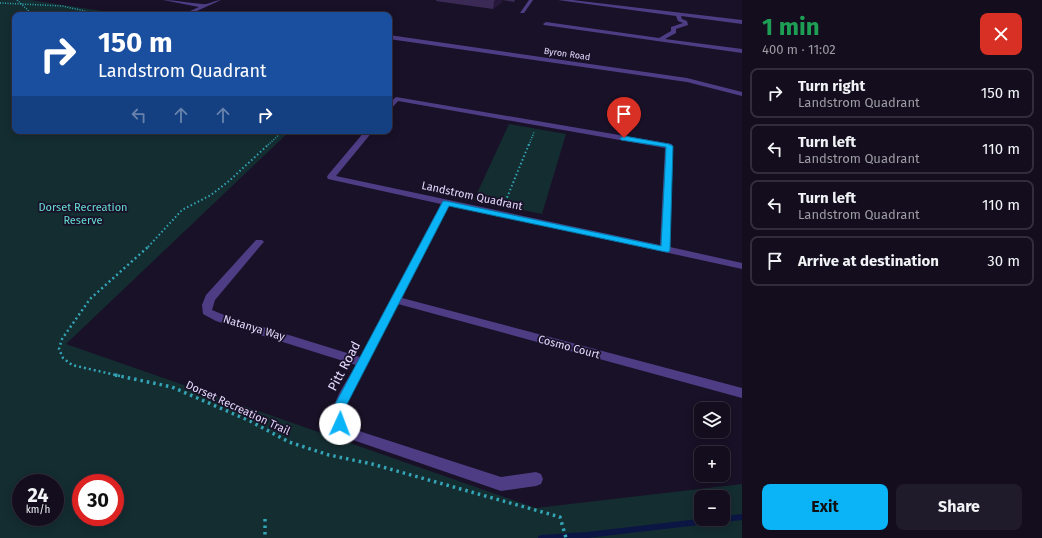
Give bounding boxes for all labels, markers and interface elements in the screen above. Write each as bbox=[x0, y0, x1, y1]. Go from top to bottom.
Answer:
text: 1 min bbox=[762, 13, 820, 41]
button: close bbox=[980, 13, 1022, 55]
text: 150 m bbox=[98, 26, 173, 59]
icon: right bbox=[32, 28, 84, 80]
text: 400 m · 11:02 bbox=[762, 42, 836, 57]
street label: Byron Road bbox=[543, 46, 591, 62]
text: Landstrom Quadrant bbox=[98, 60, 267, 82]
text: Turn right bbox=[798, 77, 865, 95]
icon: right bbox=[764, 82, 786, 104]
text: 150 m bbox=[981, 84, 1020, 102]
text: Landstrom Quadrant bbox=[798, 95, 920, 110]
pin bbox=[607, 97, 641, 138]
icon: arrive bbox=[613, 103, 635, 125]
icon: left bbox=[128, 104, 150, 126]
icon: ahead bbox=[170, 104, 192, 126]
icon: ahead bbox=[212, 104, 234, 126]
icon: right bbox=[254, 104, 276, 126]
text: Turn left bbox=[798, 133, 856, 151]
icon: left bbox=[764, 138, 786, 160]
text: 110 m bbox=[982, 140, 1020, 158]
text: Landstrom Quadrant bbox=[798, 151, 920, 166]
street label: Landstrom Quadrant bbox=[420, 179, 524, 213]
text: Turn left bbox=[798, 189, 856, 207]
icon: left bbox=[764, 194, 786, 216]
text: 110 m bbox=[982, 196, 1020, 214]
park label: Dorset Recreation Reserve bbox=[38, 201, 128, 227]
text: Landstrom Quadrant bbox=[798, 207, 920, 222]
icon: arrive bbox=[764, 250, 786, 272]
text: Arrive at destination bbox=[798, 252, 939, 270]
text: 30 m bbox=[987, 252, 1020, 270]
street label: Natanya Way bbox=[222, 312, 287, 344]
street label: Cosmo Court bbox=[537, 333, 601, 361]
street label: Pitt Road bbox=[325, 339, 363, 393]
street label: Dorset Recreation Trail bbox=[184, 378, 292, 438]
map controls bbox=[694, 402, 730, 526]
button: layers bbox=[694, 402, 730, 438]
position arrow bbox=[319, 403, 361, 445]
button: + bbox=[694, 446, 730, 482]
speed limit sign: 30 bbox=[72, 474, 124, 526]
text: 24 bbox=[27, 483, 49, 507]
button: Exit bbox=[762, 484, 888, 530]
button: Share bbox=[896, 484, 1022, 530]
button: − bbox=[694, 490, 730, 526]
text: km/h bbox=[26, 504, 50, 516]

